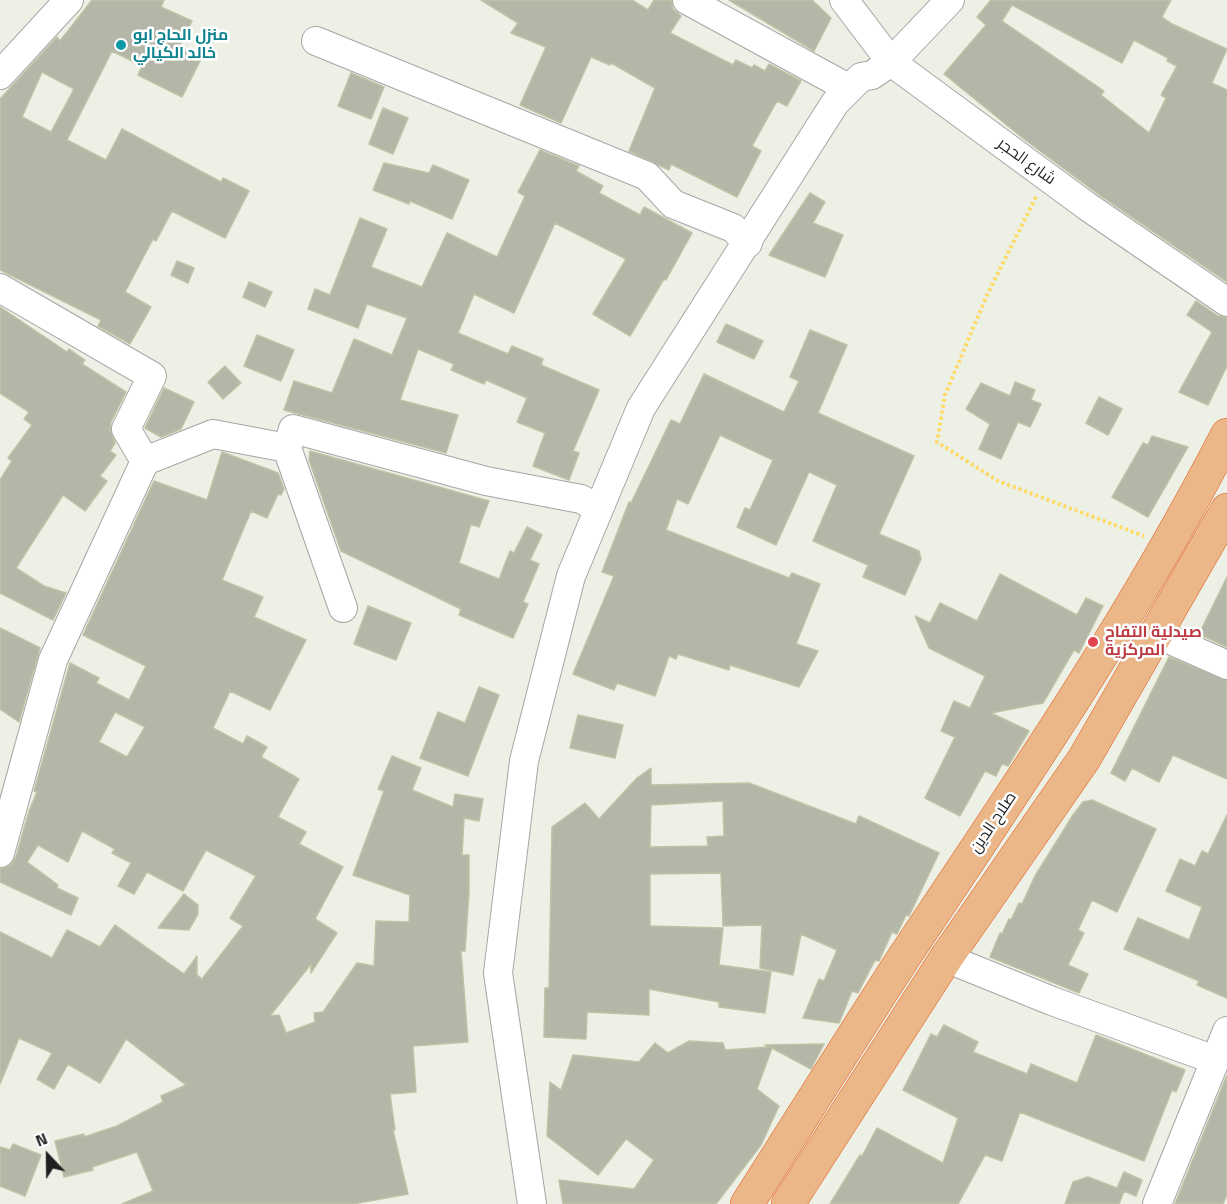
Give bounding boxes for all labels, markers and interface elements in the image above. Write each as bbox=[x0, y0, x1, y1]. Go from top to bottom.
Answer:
place label: منزل الحاج ابو خالد الكيالي bbox=[133, 26, 228, 64]
marker: منزل الحاج ابو خالد الكيالي bbox=[114, 38, 128, 52]
street label: شارع الحجر bbox=[993, 134, 1059, 190]
place label: صيدلية التفاح المركزية bbox=[1105, 623, 1202, 661]
marker: صيدلية التفاح المركزية bbox=[1086, 635, 1100, 649]
street label: صلاح الدين bbox=[967, 789, 1021, 857]
north arrow bbox=[18, 1126, 78, 1186]
text: N bbox=[32, 1126, 51, 1153]

